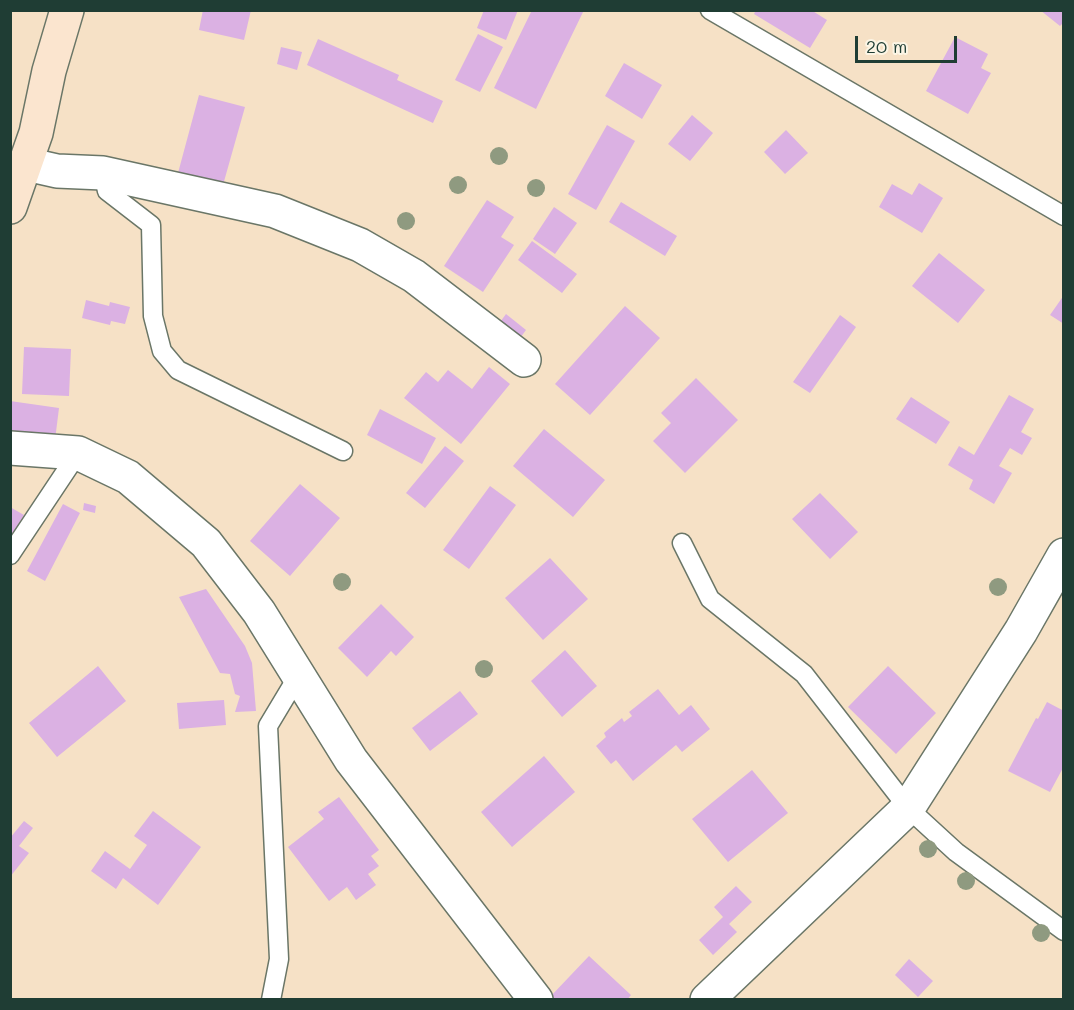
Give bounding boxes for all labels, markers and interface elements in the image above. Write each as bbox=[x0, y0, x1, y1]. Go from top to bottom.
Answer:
scale bar bbox=[858, 24, 960, 62]
text: 20 m bbox=[866, 34, 907, 58]

